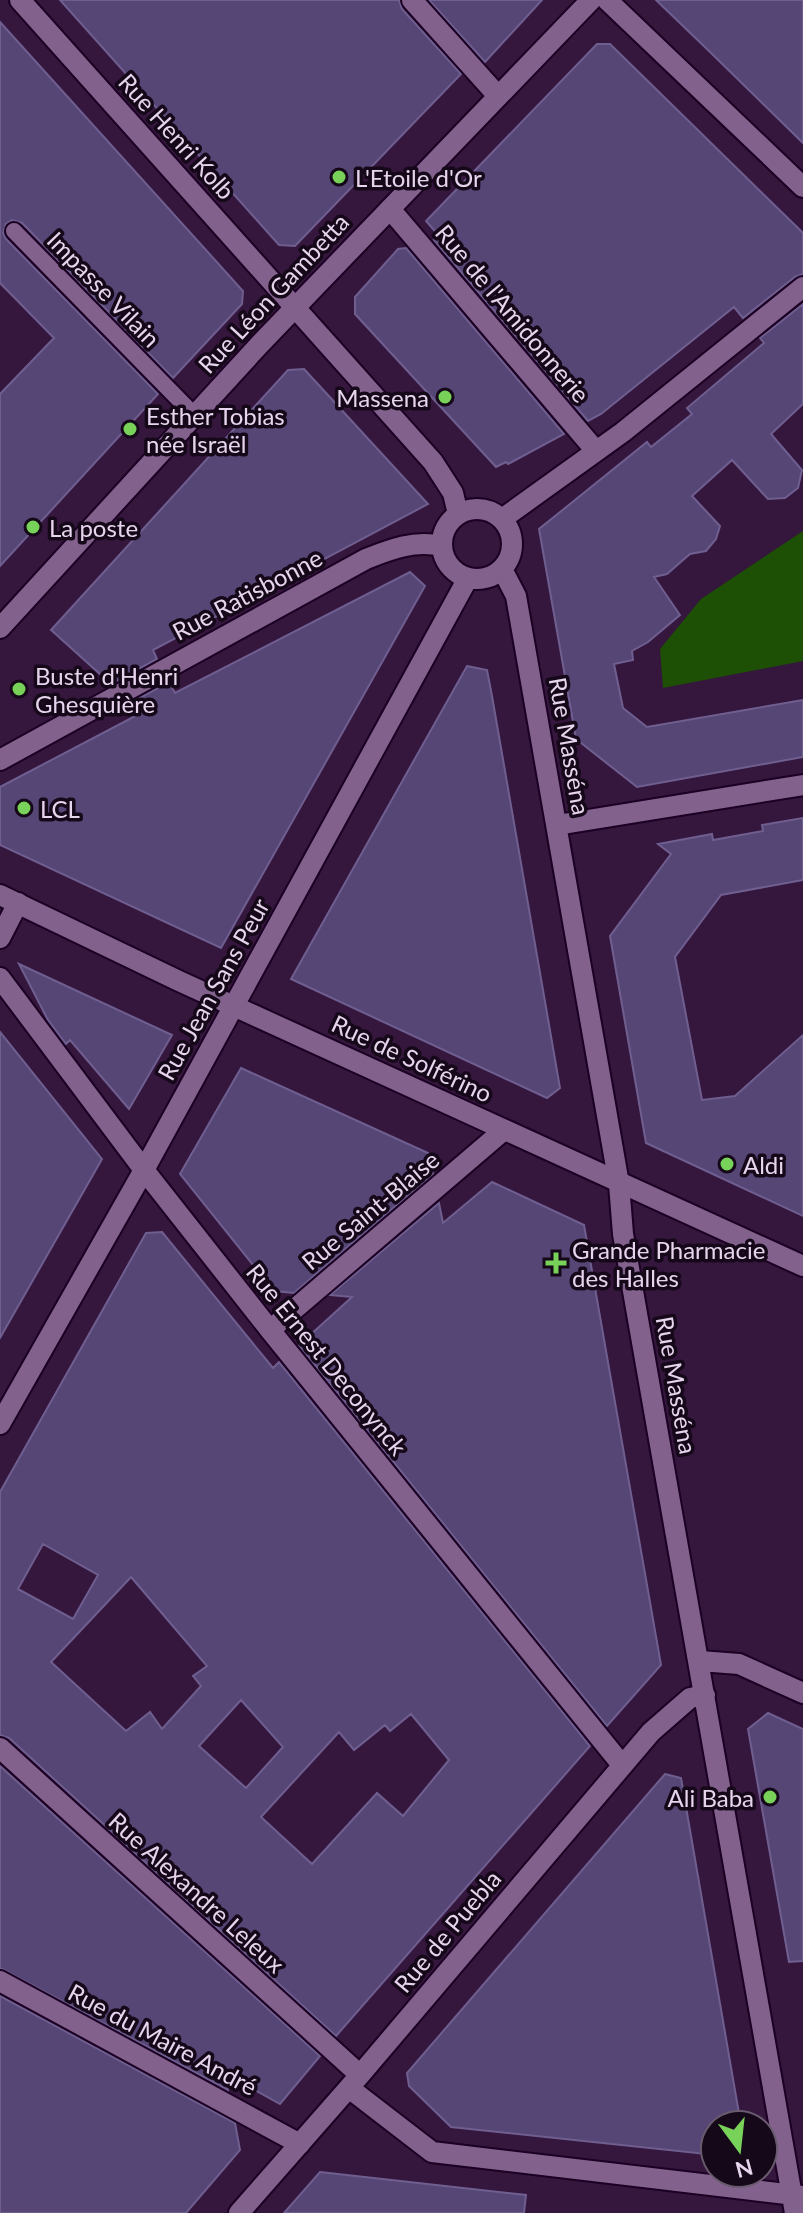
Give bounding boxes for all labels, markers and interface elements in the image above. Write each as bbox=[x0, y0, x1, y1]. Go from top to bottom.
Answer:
street label: Rue Henri Kolb bbox=[113, 67, 241, 205]
place label: L'Etoile d'Or bbox=[355, 163, 482, 192]
marker: L'Etoile d'Or bbox=[330, 168, 348, 186]
street label: Rue Léon Gambetta bbox=[192, 207, 354, 379]
street label: Rue de l'Amidonnerie bbox=[430, 218, 596, 408]
street label: Impasse Vilain bbox=[42, 225, 166, 353]
place label: Massena bbox=[336, 383, 429, 412]
marker: Massena bbox=[436, 388, 454, 406]
place label: Esther Tobias née Israël bbox=[146, 401, 285, 458]
marker: Esther Tobias née Israël bbox=[121, 420, 139, 438]
place label: La poste bbox=[49, 513, 138, 542]
marker: La poste bbox=[24, 518, 42, 536]
street label: Rue Ratisbonne bbox=[167, 542, 327, 646]
place label: Buste d'Henri Ghesquière bbox=[35, 661, 178, 718]
street label: Rue Masséna bbox=[544, 675, 596, 817]
marker: Buste d'Henri Ghesquière bbox=[10, 680, 28, 698]
place label: LCL bbox=[40, 794, 80, 823]
marker: LCL bbox=[15, 799, 33, 817]
street label: Rue Jean Sans Peur bbox=[151, 893, 275, 1085]
street label: Rue de Solférino bbox=[327, 1008, 497, 1108]
street label: Rue Saint-Blaise bbox=[296, 1144, 444, 1276]
place label: Aldi bbox=[743, 1150, 784, 1179]
marker: Aldi bbox=[718, 1155, 736, 1173]
place label: Grande Pharmacie des Halles bbox=[572, 1235, 765, 1292]
marker: Grande Pharmacie des Halles bbox=[547, 1254, 565, 1272]
street label: Rue Ernest Deconynck bbox=[241, 1257, 414, 1461]
street label: Rue Masséna bbox=[651, 1314, 703, 1456]
place label: Ali Baba bbox=[668, 1783, 754, 1812]
marker: Ali Baba bbox=[761, 1788, 779, 1806]
street label: Rue Alexandre Leleux bbox=[103, 1806, 291, 1978]
street label: Rue de Puebla bbox=[388, 1864, 506, 1998]
street label: Rue du Maire André bbox=[64, 1977, 262, 2101]
north arrow bbox=[699, 2109, 779, 2189]
text: N bbox=[733, 2154, 756, 2184]

